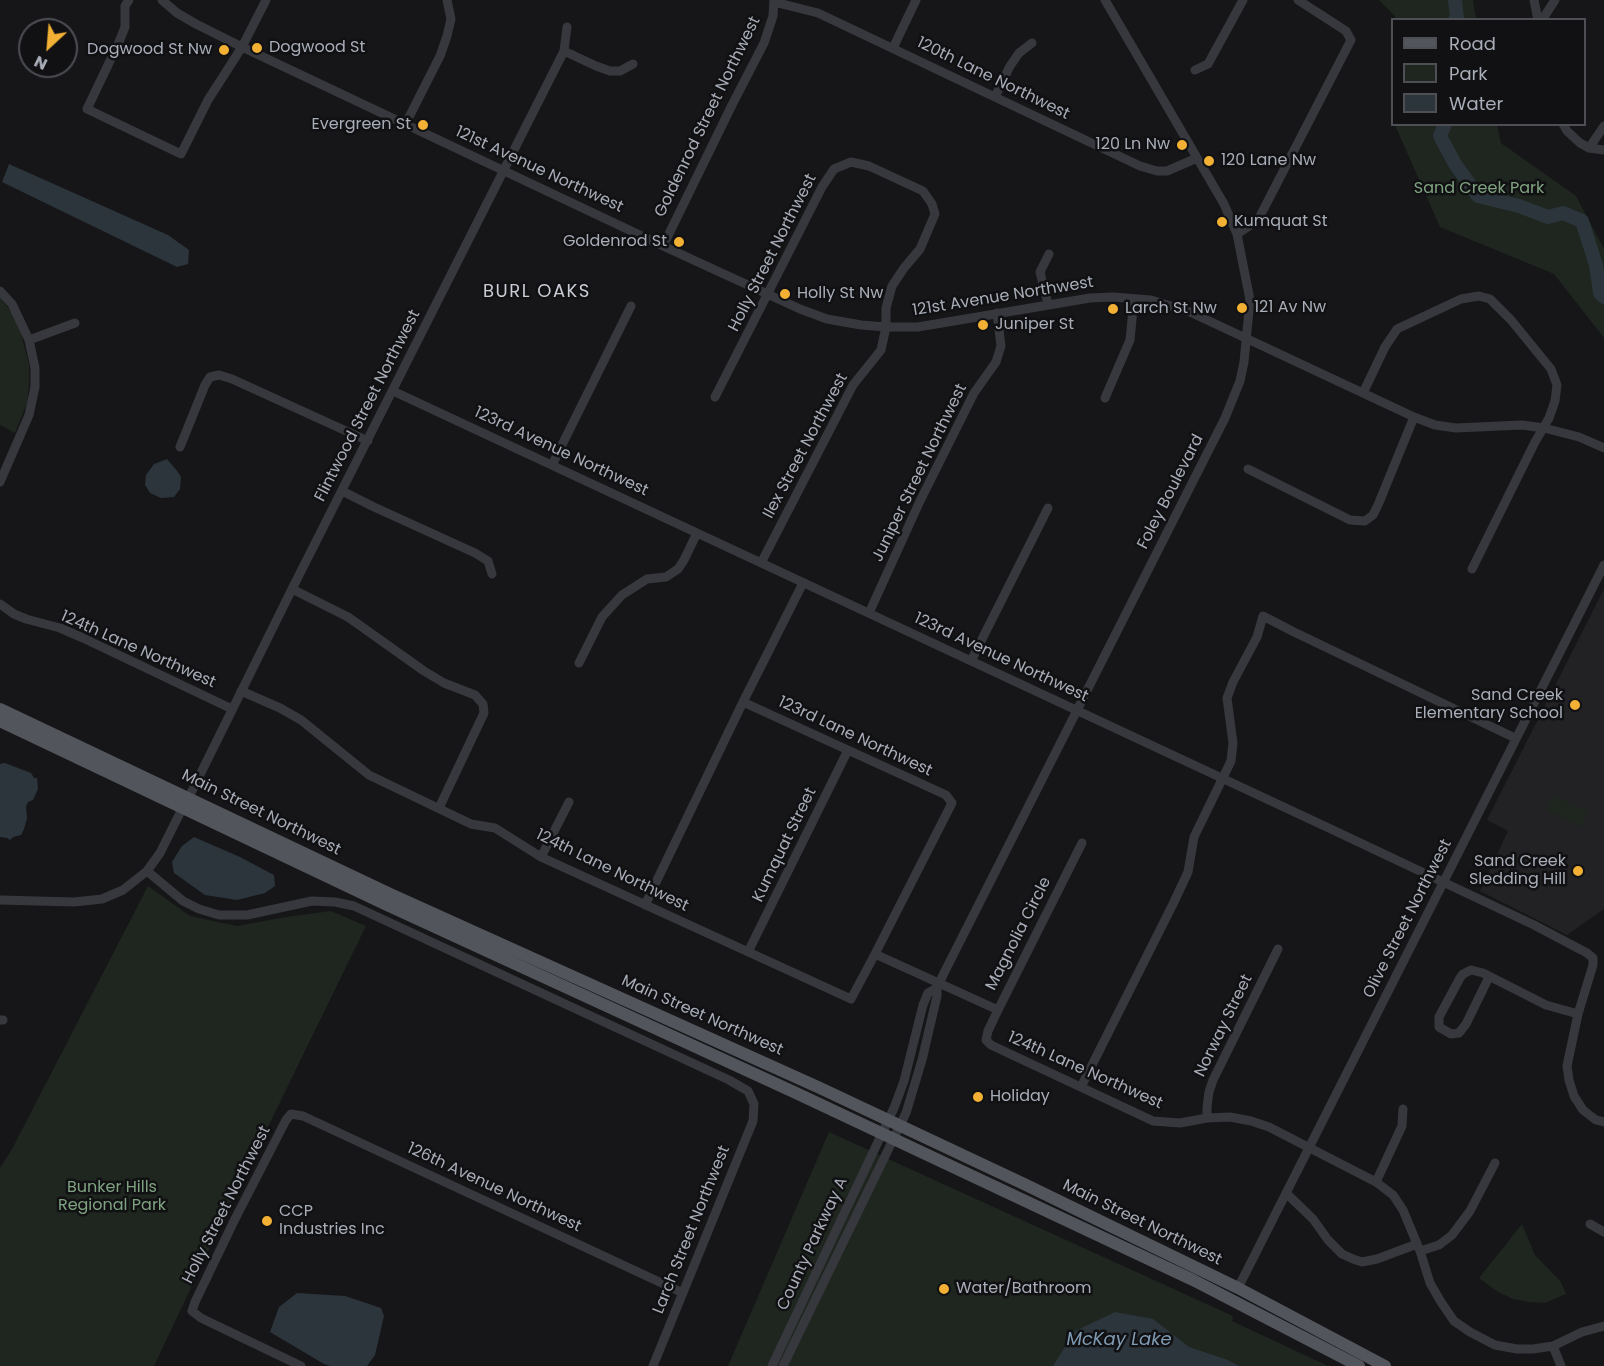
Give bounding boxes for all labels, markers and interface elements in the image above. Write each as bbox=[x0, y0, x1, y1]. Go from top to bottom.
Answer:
street label: Goldenrod Street Northwest bbox=[651, 14, 765, 220]
north arrow bbox=[18, 18, 78, 78]
legend bbox=[1391, 18, 1586, 126]
text: Road bbox=[1449, 31, 1496, 56]
street label: 120th Lane Northwest bbox=[913, 34, 1073, 124]
place label: Dogwood St bbox=[269, 38, 365, 58]
place label: Dogwood St Nw bbox=[87, 40, 212, 60]
marker: Dogwood St bbox=[250, 41, 264, 55]
marker: Dogwood St Nw bbox=[217, 43, 231, 57]
text: N bbox=[30, 50, 51, 76]
text: Park bbox=[1449, 61, 1488, 86]
text: Water bbox=[1449, 91, 1503, 116]
place label: Evergreen St bbox=[312, 115, 411, 135]
marker: Evergreen St bbox=[416, 118, 430, 132]
street label: 121st Avenue Northwest bbox=[452, 123, 626, 217]
place label: 120 Ln Nw bbox=[1096, 135, 1170, 155]
marker: 120 Ln Nw bbox=[1175, 138, 1189, 152]
place label: 120 Lane Nw bbox=[1221, 151, 1316, 171]
marker: 120 Lane Nw bbox=[1202, 154, 1216, 168]
street label: Holly Street Northwest bbox=[725, 171, 821, 335]
park label: Sand Creek Park bbox=[1414, 179, 1544, 199]
place label: Kumquat St bbox=[1234, 212, 1327, 232]
marker: Kumquat St bbox=[1215, 215, 1229, 229]
place label: Goldenrod St bbox=[563, 232, 667, 252]
marker: Goldenrod St bbox=[672, 235, 686, 249]
street label: 121st Avenue Northwest bbox=[911, 273, 1095, 321]
district label: BURL OAKS bbox=[483, 281, 591, 303]
place label: Holly St Nw bbox=[797, 284, 883, 304]
marker: Holly St Nw bbox=[778, 287, 792, 301]
place label: 121 Av Nw bbox=[1254, 298, 1326, 318]
place label: Larch St Nw bbox=[1125, 299, 1217, 319]
marker: 121 Av Nw bbox=[1235, 301, 1249, 315]
marker: Larch St Nw bbox=[1106, 302, 1120, 316]
street label: Flintwood Street Northwest bbox=[311, 307, 425, 505]
place label: Juniper St bbox=[995, 315, 1074, 335]
marker: Juniper St bbox=[976, 318, 990, 332]
street label: Ilex Street Northwest bbox=[760, 370, 852, 522]
street label: Juniper Street Northwest bbox=[868, 381, 972, 565]
street label: 123rd Avenue Northwest bbox=[471, 403, 651, 501]
street label: Foley Boulevard bbox=[1134, 431, 1208, 553]
street label: 124th Lane Northwest bbox=[58, 607, 218, 693]
street label: 123rd Avenue Northwest bbox=[911, 609, 1091, 707]
place label: Sand Creek Elementary School bbox=[1415, 686, 1563, 724]
street label: 123rd Lane Northwest bbox=[775, 693, 935, 781]
marker: Sand Creek Elementary School bbox=[1568, 698, 1582, 712]
street label: Main Street Northwest bbox=[178, 766, 344, 860]
street label: Kumquat Street bbox=[749, 785, 821, 905]
street label: 124th Lane Northwest bbox=[532, 826, 692, 916]
street label: Olive Street Northwest bbox=[1360, 836, 1456, 1002]
place label: Sand Creek Sledding Hill bbox=[1469, 852, 1566, 890]
marker: Sand Creek Sledding Hill bbox=[1571, 864, 1585, 878]
street label: Magnolia Circle bbox=[982, 874, 1056, 994]
street label: Main Street Northwest bbox=[618, 972, 786, 1060]
street label: Norway Street bbox=[1191, 972, 1257, 1080]
street label: 124th Lane Northwest bbox=[1005, 1028, 1165, 1114]
place label: Holiday bbox=[990, 1087, 1050, 1107]
marker: Holiday bbox=[971, 1090, 985, 1104]
street label: Holly Street Northwest bbox=[179, 1123, 275, 1287]
street label: 126th Avenue Northwest bbox=[404, 1139, 584, 1237]
street label: Larch Street Northwest bbox=[649, 1143, 735, 1317]
street label: County Parkway A bbox=[774, 1174, 852, 1314]
street label: Main Street Northwest bbox=[1059, 1176, 1225, 1270]
park label: Bunker Hills Regional Park bbox=[58, 1178, 166, 1216]
place label: CCP Industries Inc bbox=[279, 1202, 385, 1240]
marker: CCP Industries Inc bbox=[260, 1214, 274, 1228]
place label: Water/Bathroom bbox=[956, 1279, 1091, 1299]
marker: Water/Bathroom bbox=[937, 1282, 951, 1296]
water label: McKay Lake bbox=[1066, 1329, 1172, 1351]

